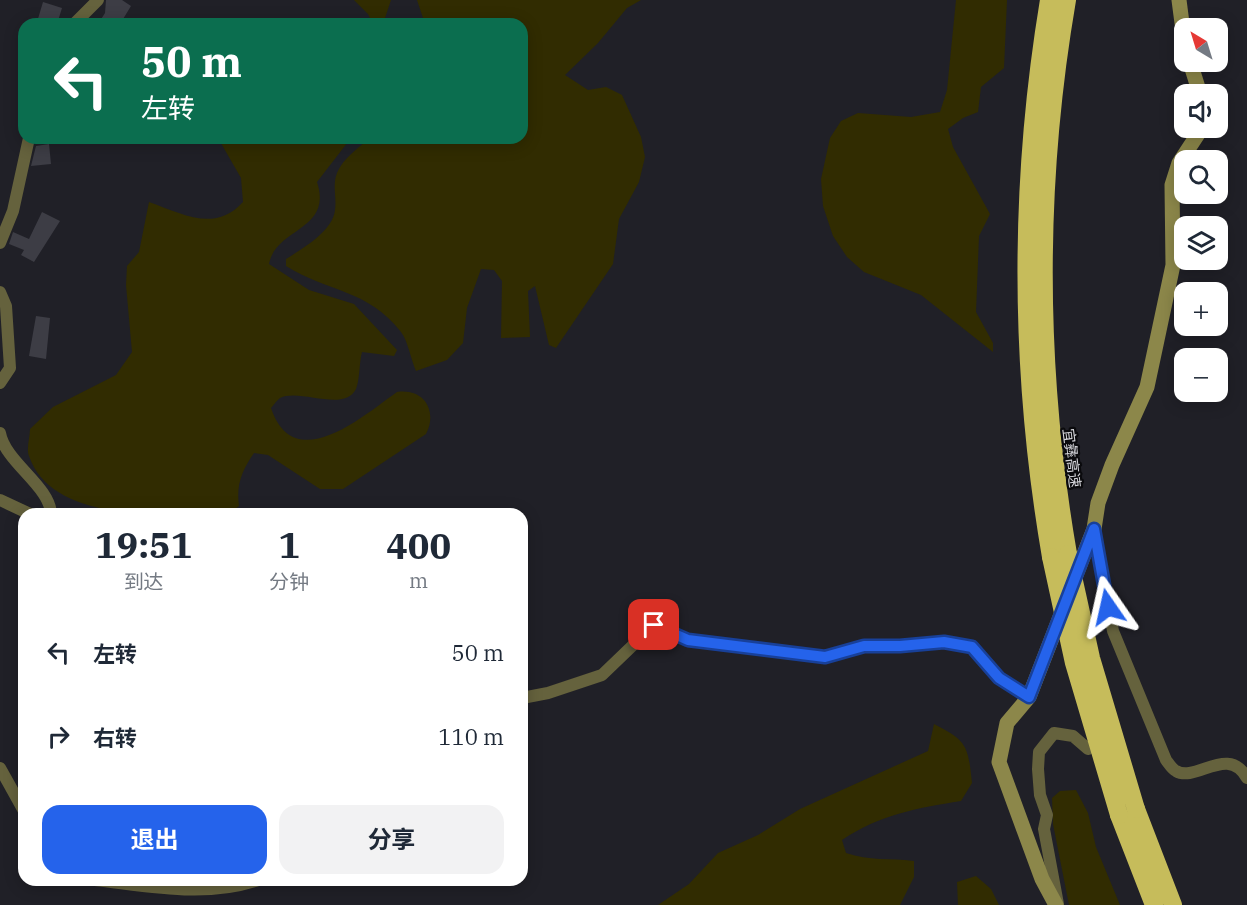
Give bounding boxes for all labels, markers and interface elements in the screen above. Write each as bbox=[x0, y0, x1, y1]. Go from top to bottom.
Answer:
north arrow bbox=[1174, 18, 1228, 72]
map controls bbox=[1174, 18, 1228, 402]
text: 50 m bbox=[141, 34, 242, 89]
icon: left bbox=[42, 42, 120, 120]
button: sound bbox=[1174, 84, 1228, 138]
text: 左转 bbox=[141, 90, 195, 125]
button: search bbox=[1174, 150, 1228, 204]
button: layers bbox=[1174, 216, 1228, 270]
button: + bbox=[1174, 282, 1228, 336]
button: − bbox=[1174, 348, 1228, 402]
street label: 宜彝高速 bbox=[1059, 427, 1085, 489]
text: 19:51 bbox=[95, 521, 192, 568]
text: 1 bbox=[278, 521, 300, 568]
text: 400 bbox=[386, 522, 451, 569]
text: m bbox=[409, 567, 428, 594]
text: 到达 bbox=[124, 568, 164, 595]
text: 分钟 bbox=[269, 568, 309, 595]
position arrow bbox=[1076, 575, 1140, 639]
pin bbox=[628, 599, 679, 650]
icon: arrive bbox=[637, 608, 670, 641]
icon: left bbox=[42, 636, 75, 669]
text: 50 m bbox=[452, 638, 504, 667]
text: 左转 bbox=[93, 639, 137, 668]
icon: right bbox=[42, 720, 75, 753]
text: 110 m bbox=[438, 722, 504, 751]
text: 右转 bbox=[93, 723, 137, 752]
button: 退出 bbox=[42, 805, 267, 874]
button: 分享 bbox=[279, 805, 504, 874]

